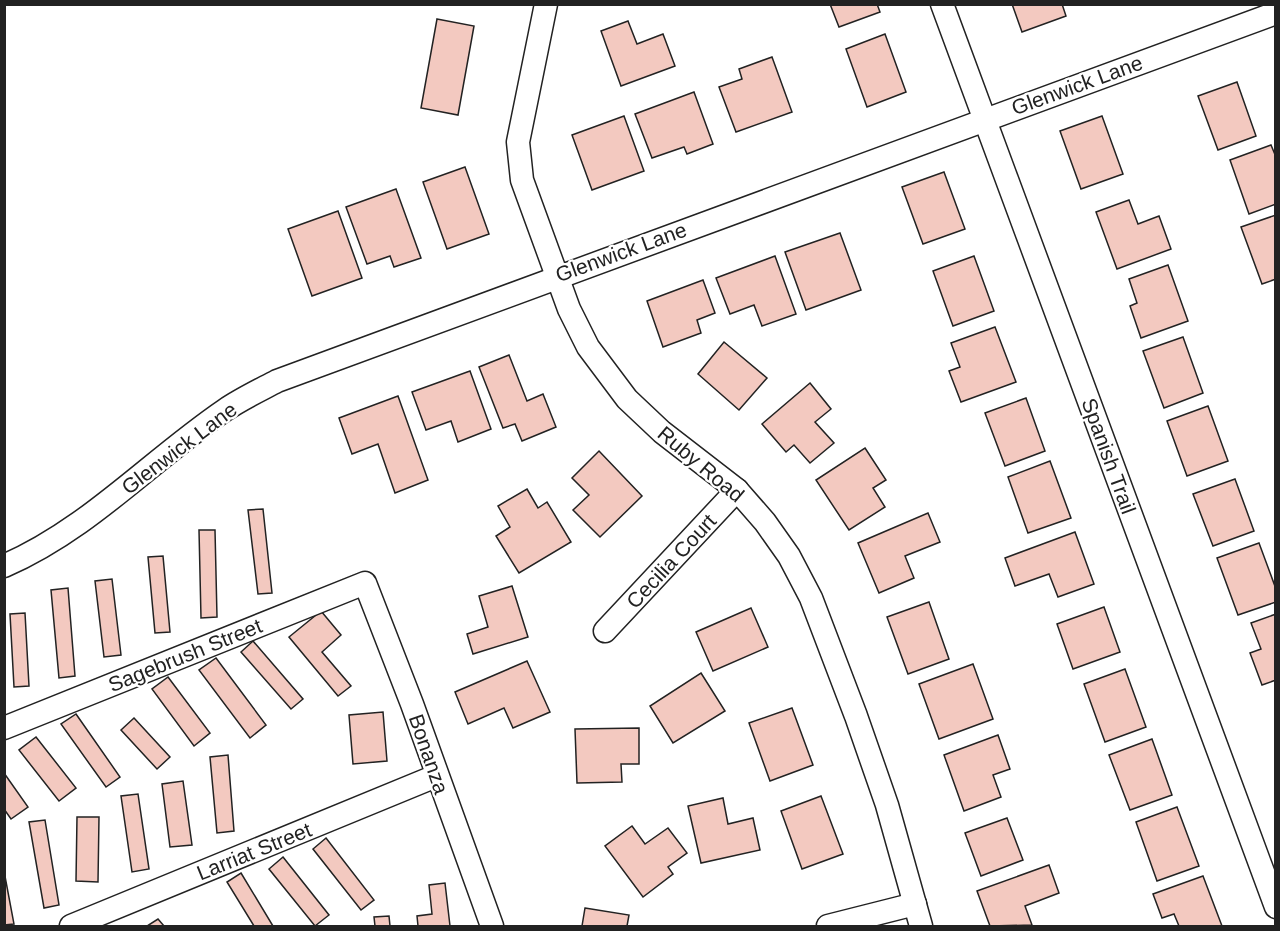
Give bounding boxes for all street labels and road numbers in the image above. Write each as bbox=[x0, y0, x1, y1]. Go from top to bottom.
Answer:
street label: Glenwick Lane bbox=[1008, 51, 1146, 119]
street label: Glenwick Lane bbox=[552, 218, 690, 286]
street label: Spanish Trail bbox=[1077, 395, 1141, 517]
street label: Glenwick Lane bbox=[117, 397, 241, 499]
street label: Ruby Road bbox=[653, 421, 749, 507]
street label: Cecilia Court bbox=[622, 509, 721, 613]
street label: Sagebrush Street bbox=[105, 614, 265, 696]
street label: Bonanza bbox=[405, 711, 453, 797]
street label: Larriat Street bbox=[193, 818, 315, 884]

